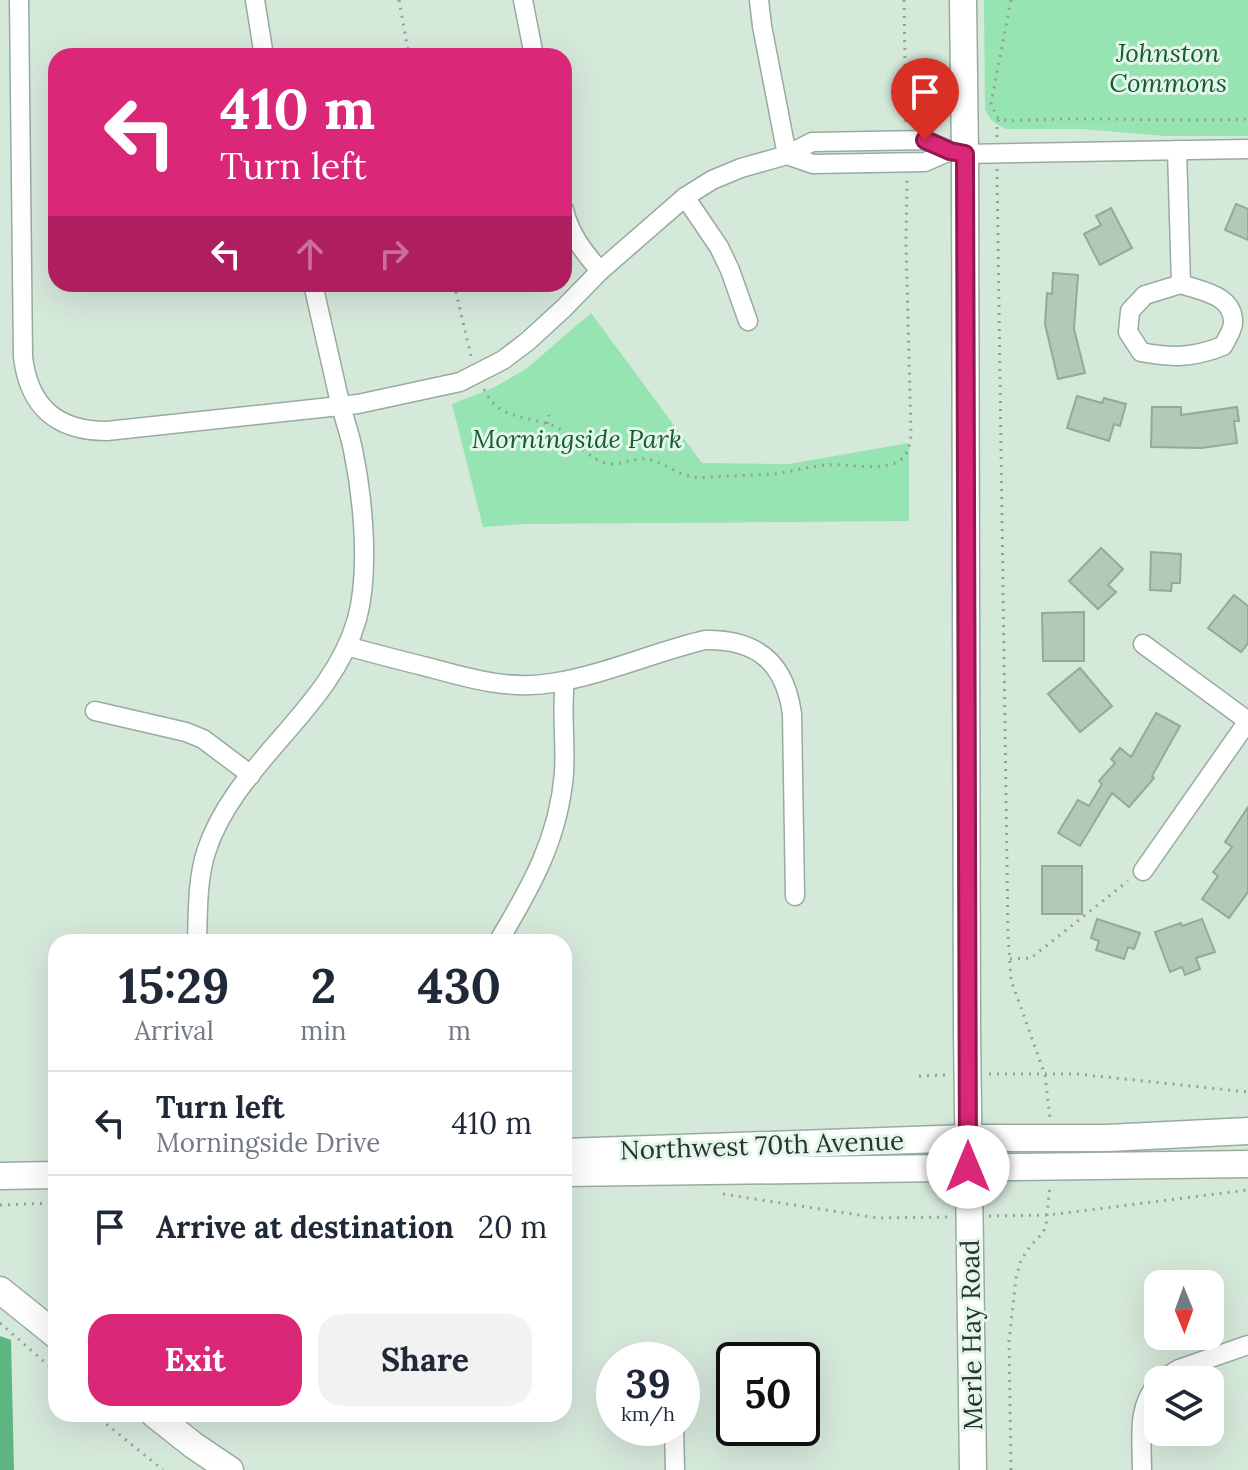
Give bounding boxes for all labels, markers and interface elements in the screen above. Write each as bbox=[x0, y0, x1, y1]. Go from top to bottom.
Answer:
park label: Johnston Commons bbox=[1109, 36, 1227, 99]
pin bbox=[891, 58, 959, 140]
icon: arrive bbox=[903, 70, 947, 114]
text: 410 m bbox=[220, 73, 375, 144]
icon: left bbox=[88, 80, 192, 184]
text: Turn left bbox=[220, 143, 367, 189]
icon: left bbox=[204, 232, 248, 276]
icon: ahead bbox=[288, 232, 332, 276]
icon: right bbox=[372, 232, 416, 276]
park label: Morningside Park bbox=[472, 422, 682, 455]
text: 15:29 bbox=[119, 955, 229, 1016]
text: 2 bbox=[311, 955, 336, 1016]
text: 430 bbox=[417, 955, 501, 1016]
text: Arrival bbox=[134, 1014, 214, 1047]
text: min bbox=[300, 1014, 347, 1047]
text: m bbox=[448, 1014, 471, 1047]
text: Turn left bbox=[156, 1088, 284, 1126]
icon: left bbox=[88, 1101, 132, 1145]
text: 410 m bbox=[451, 1104, 532, 1142]
street label: Northwest 70th Avenue bbox=[619, 1124, 905, 1166]
position arrow bbox=[926, 1125, 1010, 1209]
text: Morningside Drive bbox=[156, 1126, 380, 1159]
icon: arrive bbox=[88, 1205, 132, 1249]
text: Arrive at destination bbox=[156, 1208, 454, 1246]
text: 20 m bbox=[478, 1208, 547, 1246]
street label: Merle Hay Road bbox=[953, 1239, 989, 1431]
north arrow bbox=[1144, 1270, 1224, 1350]
map controls bbox=[1144, 1270, 1224, 1446]
button: Exit bbox=[88, 1314, 302, 1406]
button: Share bbox=[318, 1314, 532, 1406]
speed limit sign: 50 bbox=[716, 1342, 820, 1446]
text: 39 bbox=[625, 1358, 671, 1409]
button: layers bbox=[1144, 1366, 1224, 1446]
text: km/h bbox=[621, 1401, 675, 1426]

